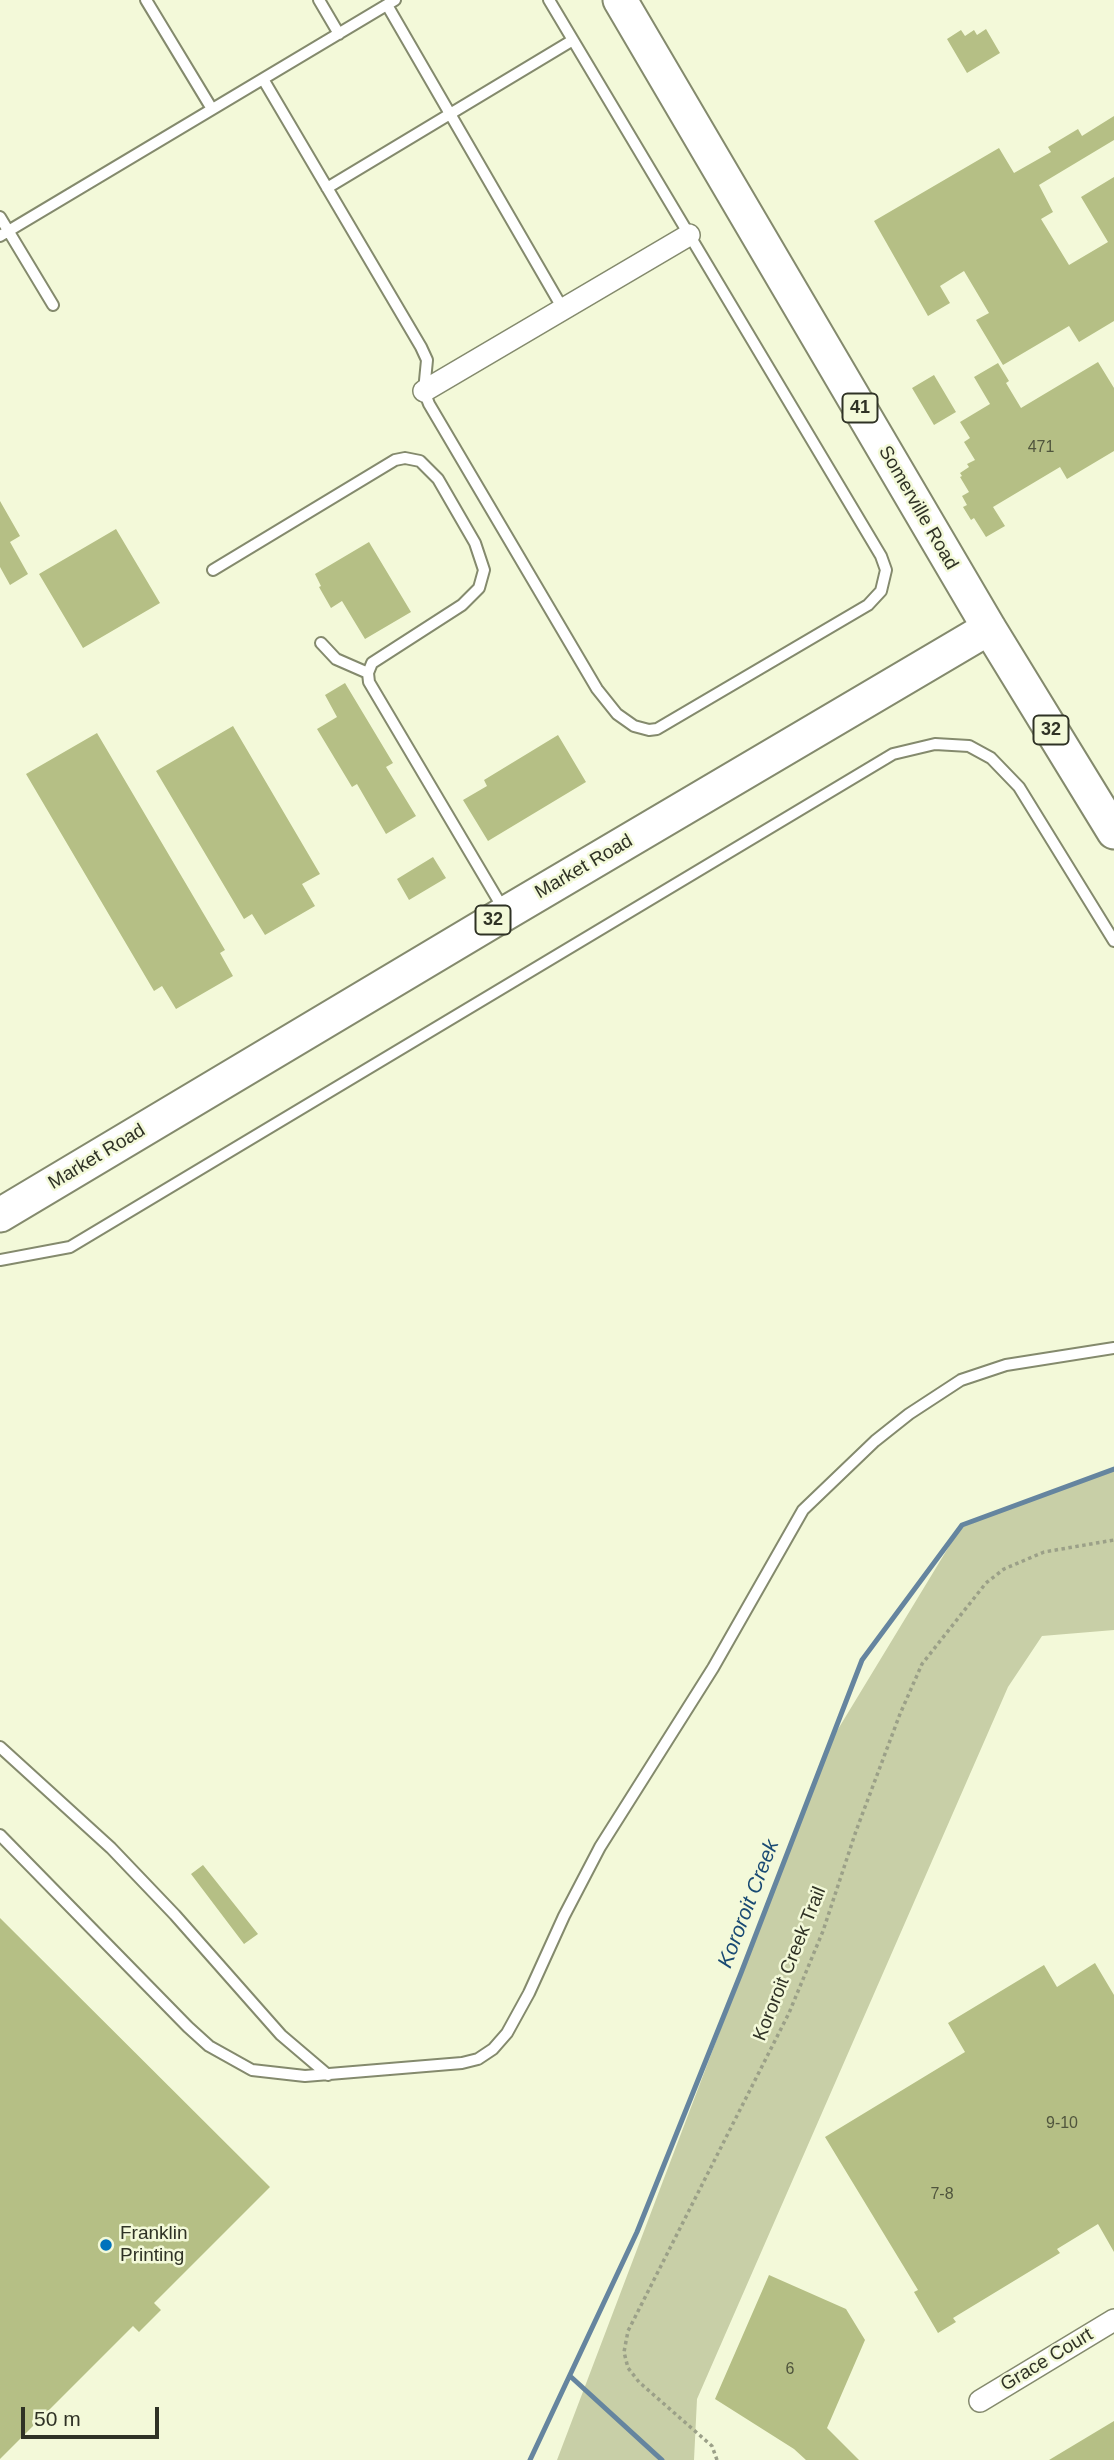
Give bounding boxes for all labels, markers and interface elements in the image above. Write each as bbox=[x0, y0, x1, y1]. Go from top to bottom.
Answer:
road number: 41 bbox=[842, 394, 878, 422]
house number: 471 bbox=[1028, 438, 1054, 458]
street label: Somerville Road bbox=[873, 442, 963, 574]
road number: 32 bbox=[1034, 716, 1068, 744]
street label: Market Road bbox=[531, 830, 637, 904]
road number: 32 bbox=[476, 905, 510, 934]
street label: Market Road bbox=[45, 1119, 149, 1195]
water label: Kororoit Creek bbox=[713, 1836, 785, 1972]
street label: Kororoit Creek Trail bbox=[749, 1884, 831, 2044]
house number: 9-10 bbox=[1046, 2114, 1078, 2134]
house number: 7-8 bbox=[930, 2185, 954, 2205]
place label: Franklin Printing bbox=[120, 2223, 188, 2267]
marker: Franklin Printing bbox=[98, 2237, 114, 2253]
street label: Grace Court bbox=[997, 2324, 1097, 2396]
house number: 6 bbox=[786, 2360, 794, 2380]
scale bar bbox=[24, 2394, 163, 2438]
text: 50 m bbox=[34, 2407, 81, 2430]

